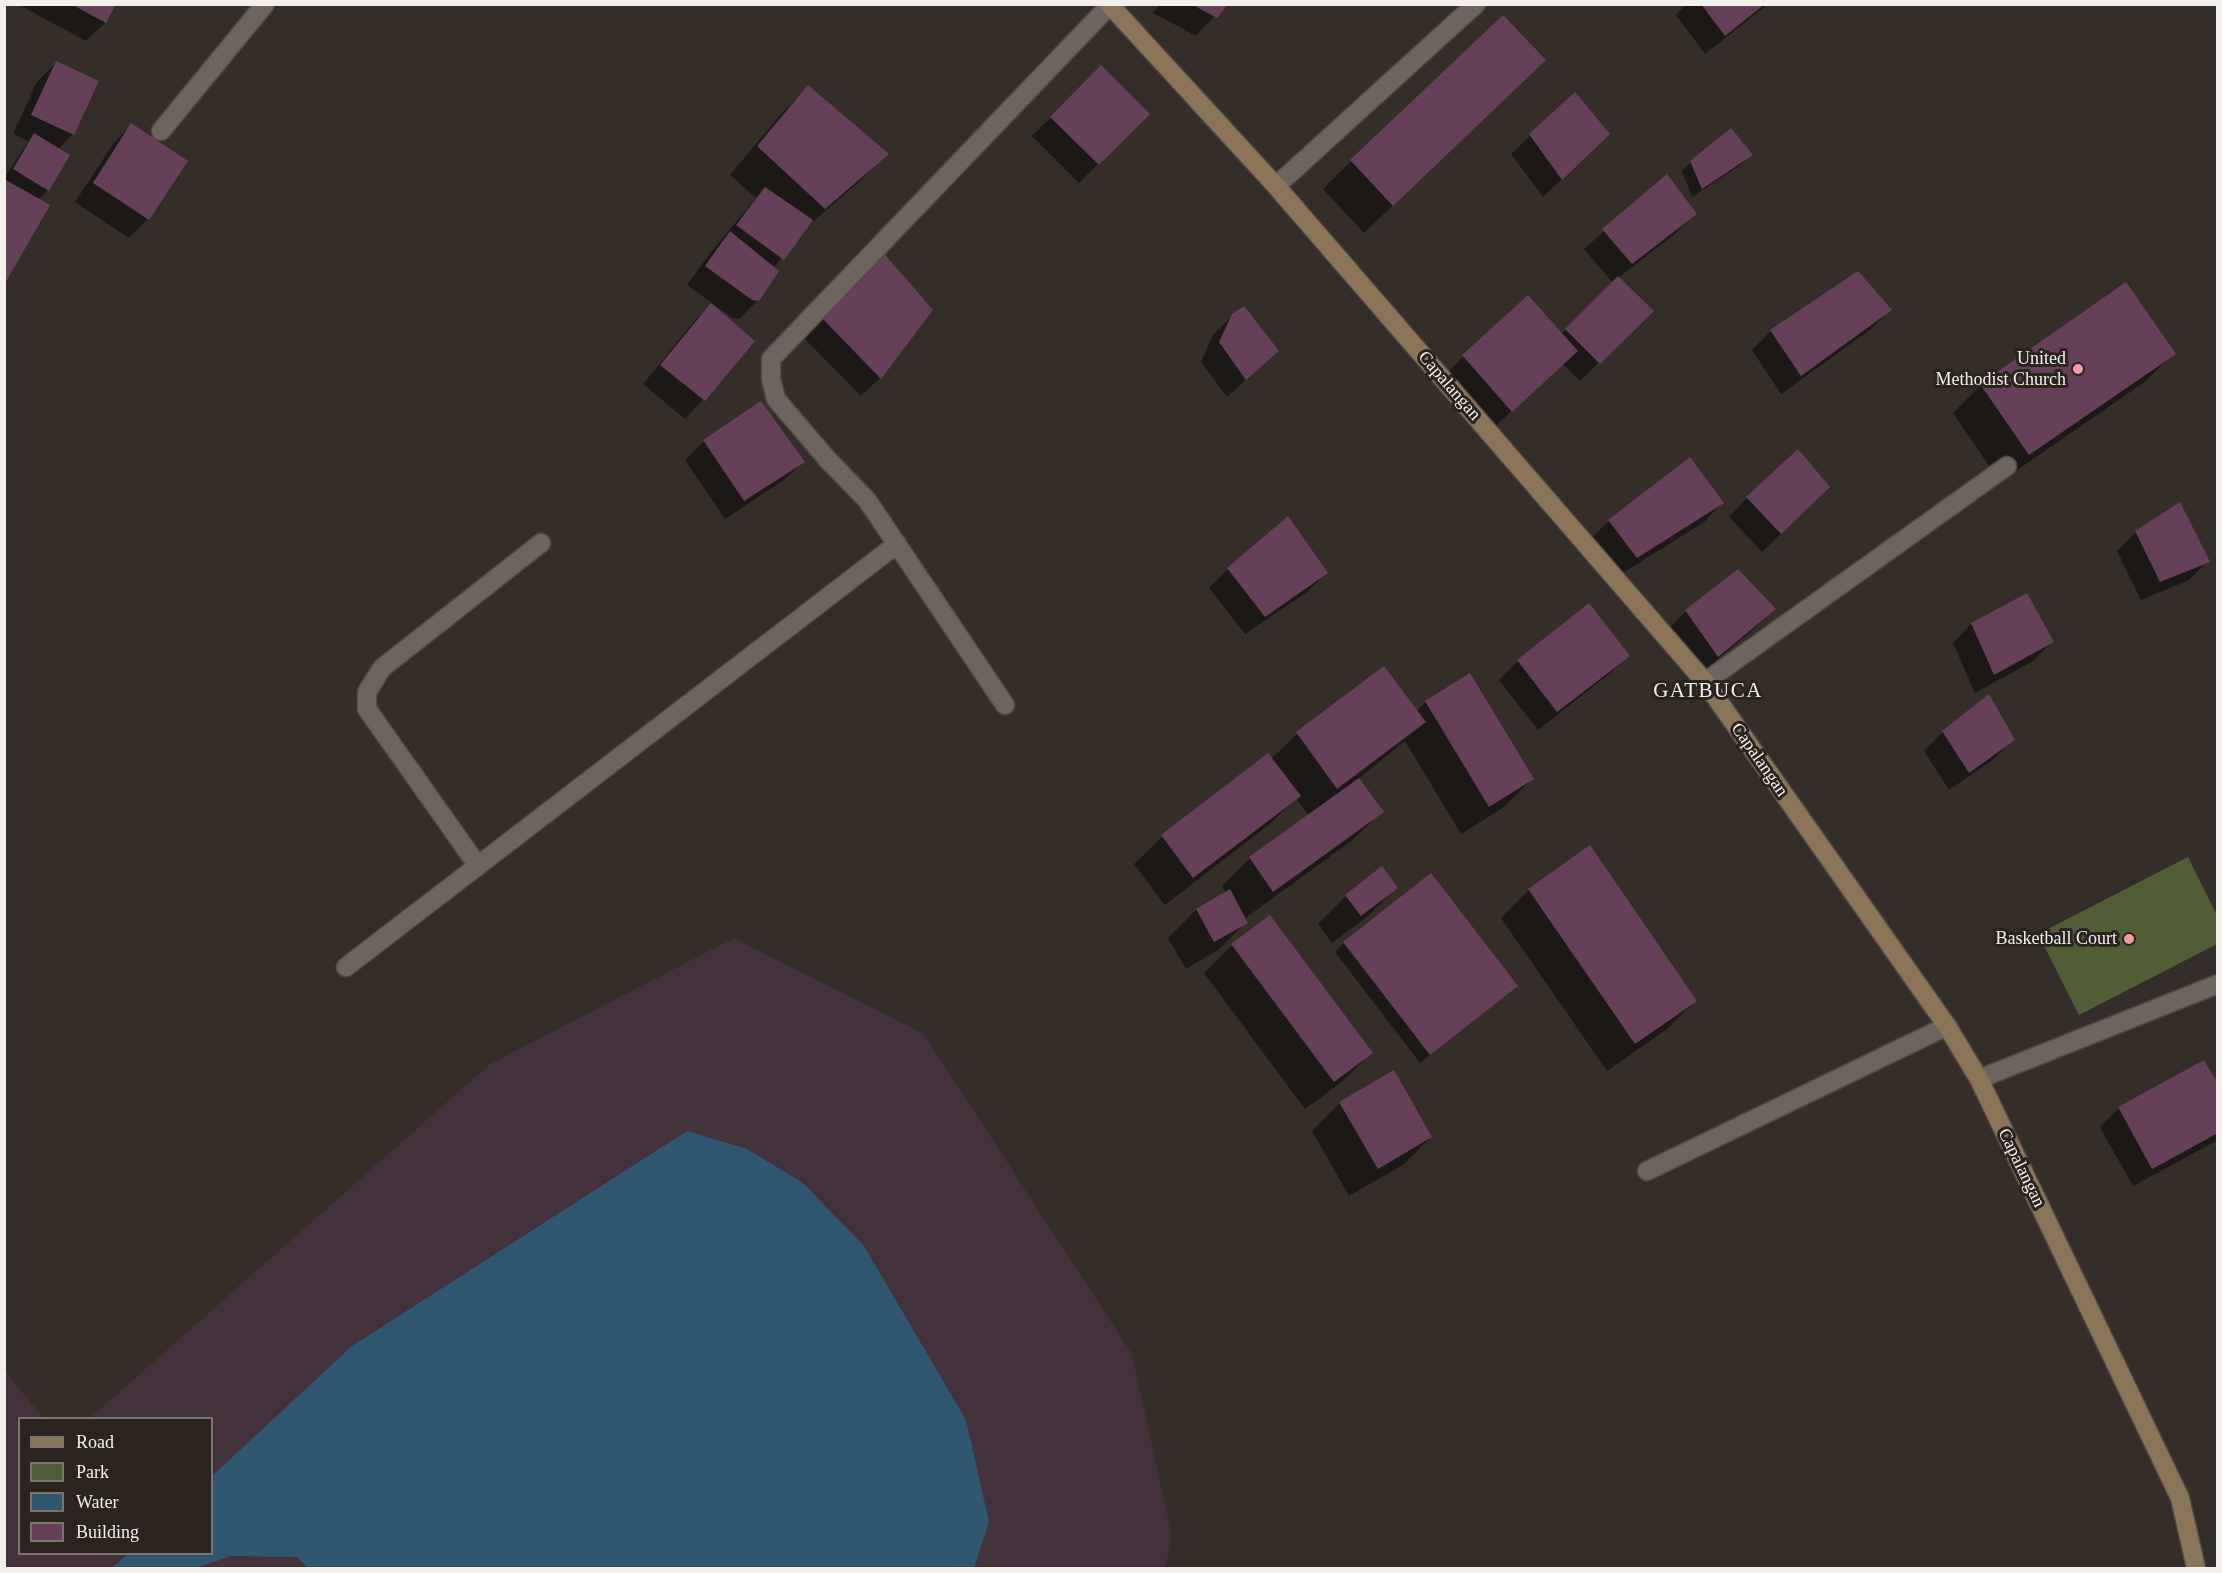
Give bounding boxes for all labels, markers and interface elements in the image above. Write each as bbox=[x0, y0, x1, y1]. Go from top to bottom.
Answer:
street label: Capalangan bbox=[1413, 347, 1485, 425]
place label: United Methodist Church bbox=[1936, 348, 2066, 391]
marker: United Methodist Church bbox=[2071, 362, 2085, 376]
district label: GATBUCA bbox=[1653, 678, 1763, 704]
street label: Capalangan bbox=[1726, 719, 1792, 801]
place label: Basketball Court bbox=[1996, 928, 2117, 950]
marker: Basketball Court bbox=[2122, 932, 2136, 946]
street label: Capalangan bbox=[1993, 1125, 2049, 1211]
legend bbox=[18, 1417, 213, 1555]
text: Road bbox=[76, 1432, 114, 1452]
text: Park bbox=[76, 1462, 109, 1482]
text: Water bbox=[76, 1492, 119, 1512]
text: Building bbox=[76, 1522, 139, 1542]

